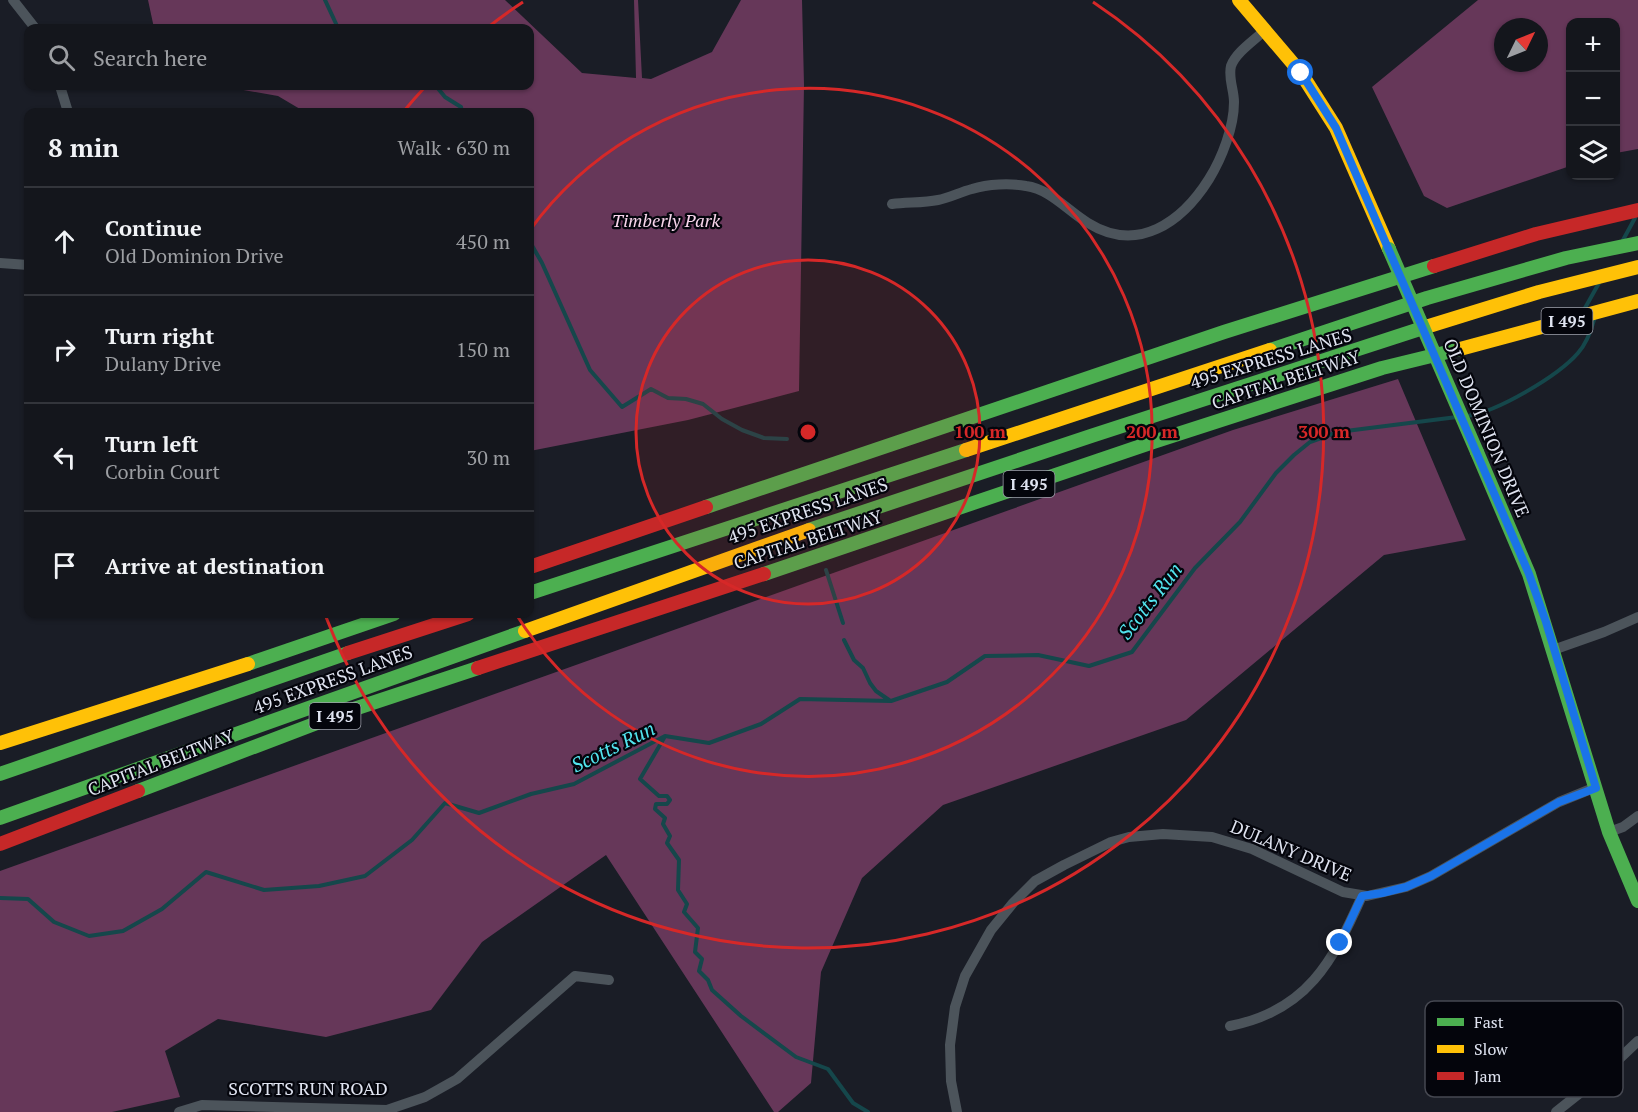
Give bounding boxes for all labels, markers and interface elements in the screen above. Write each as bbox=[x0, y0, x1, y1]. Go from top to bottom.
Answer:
north arrow bbox=[1494, 18, 1548, 72]
map controls bbox=[1566, 18, 1620, 180]
button: + bbox=[1566, 18, 1620, 72]
search box bbox=[24, 24, 534, 90]
icon: search bbox=[45, 41, 78, 74]
text: Search here bbox=[93, 43, 207, 72]
route start bbox=[1287, 59, 1313, 85]
button: − bbox=[1566, 72, 1620, 126]
button: layers bbox=[1566, 126, 1620, 180]
text: 8 min bbox=[48, 130, 119, 164]
text: Walk · 630 m bbox=[398, 134, 510, 161]
park label: Timberly Park bbox=[612, 208, 721, 232]
text: Continue bbox=[105, 213, 202, 242]
icon: ahead bbox=[48, 225, 81, 258]
text: 450 m bbox=[456, 228, 510, 255]
text: Old Dominion Drive bbox=[105, 242, 284, 269]
road number: I 495 bbox=[1542, 308, 1592, 334]
text: Turn right bbox=[105, 321, 214, 350]
street label: 495 EXPRESS LANES bbox=[1187, 322, 1354, 394]
icon: right bbox=[48, 333, 81, 366]
street label: OLD DOMINION DRIVE bbox=[1438, 335, 1535, 521]
text: 150 m bbox=[456, 336, 510, 363]
street label: CAPITAL BELTWAY bbox=[1208, 344, 1364, 414]
text: Dulany Drive bbox=[105, 350, 221, 377]
text: 100 m bbox=[954, 419, 1006, 443]
text: 200 m bbox=[1126, 419, 1178, 443]
text: 300 m bbox=[1298, 419, 1350, 443]
centre of rings bbox=[798, 422, 818, 442]
text: Turn left bbox=[105, 429, 198, 458]
icon: left bbox=[48, 441, 81, 474]
text: 30 m bbox=[467, 444, 510, 471]
text: Corbin Court bbox=[105, 458, 220, 485]
street label: 495 EXPRESS LANES bbox=[725, 471, 891, 549]
road number: I 495 bbox=[1004, 471, 1054, 497]
street label: CAPITAL BELTWAY bbox=[730, 504, 886, 574]
icon: arrive bbox=[48, 549, 81, 582]
text: Arrive at destination bbox=[105, 551, 324, 580]
water label: Scotts Run bbox=[1111, 557, 1188, 645]
street label: 495 EXPRESS LANES bbox=[250, 639, 415, 719]
road number: I 495 bbox=[310, 703, 360, 729]
water label: Scotts Run bbox=[566, 715, 659, 778]
street label: CAPITAL BELTWAY bbox=[84, 723, 238, 801]
street label: DULANY DRIVE bbox=[1227, 814, 1356, 886]
route end bbox=[1326, 929, 1352, 955]
legend bbox=[1425, 1001, 1623, 1097]
text: Fast bbox=[1474, 1011, 1504, 1033]
text: Slow bbox=[1474, 1038, 1508, 1060]
text: Jam bbox=[1474, 1065, 1502, 1087]
street label: SCOTTS RUN ROAD bbox=[228, 1076, 388, 1100]

